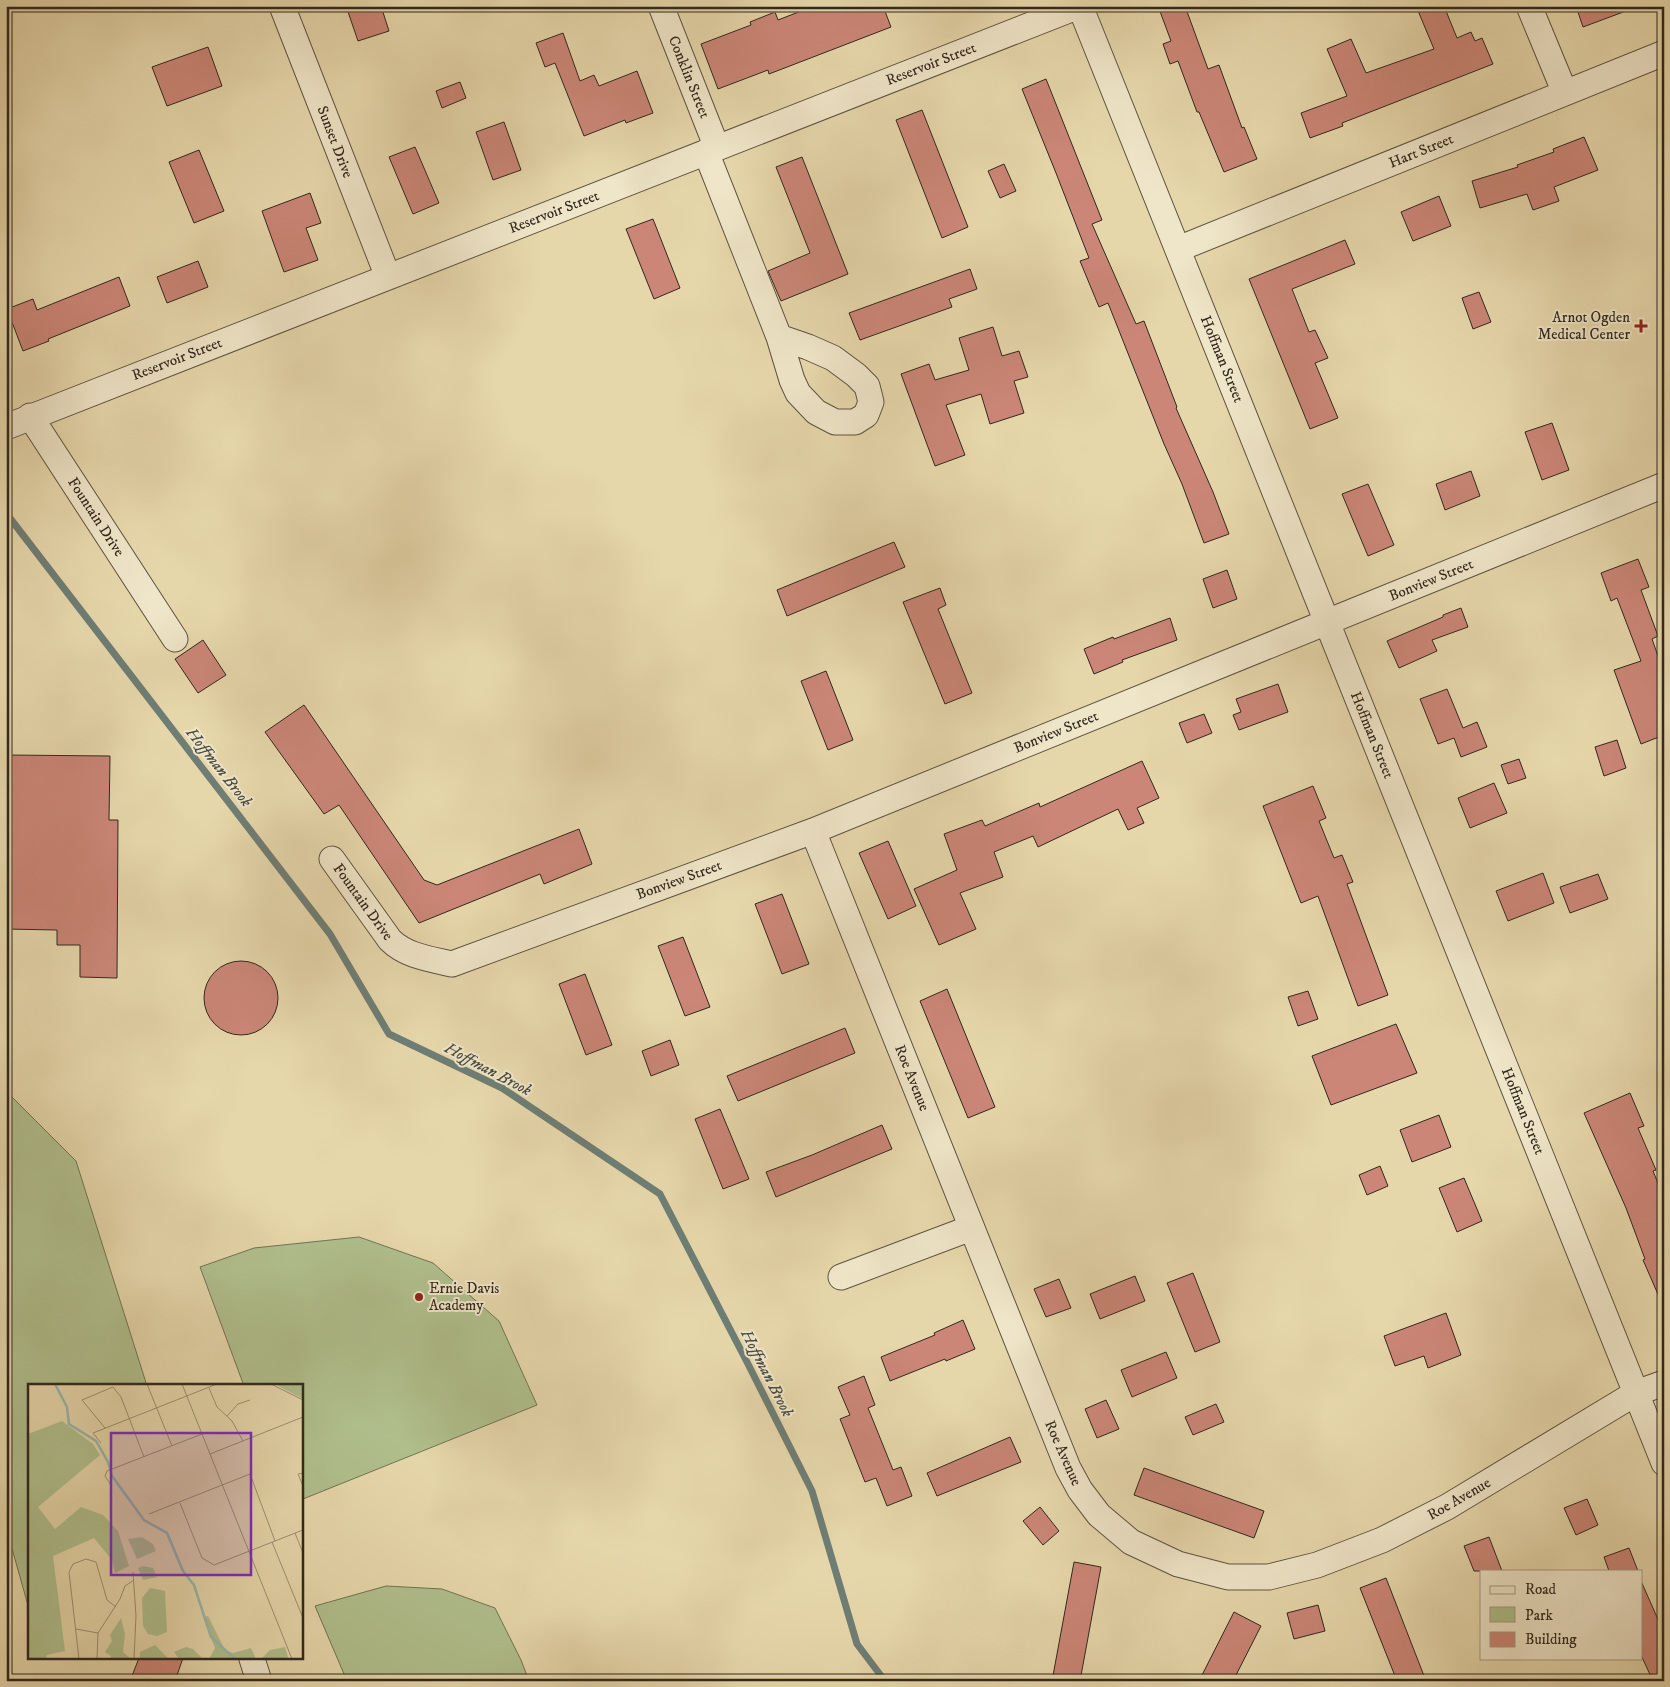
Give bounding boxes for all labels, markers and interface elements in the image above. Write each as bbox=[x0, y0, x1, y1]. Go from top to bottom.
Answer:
street label: Conklin Street bbox=[664, 33, 714, 121]
street label: Reservoir Street bbox=[883, 38, 979, 90]
street label: Sunset Drive bbox=[313, 103, 357, 181]
street label: Hart Street bbox=[1386, 129, 1456, 173]
street label: Reservoir Street bbox=[506, 186, 602, 238]
place label: Arnot Ogden Medical Center bbox=[1538, 308, 1630, 344]
street label: Hoffman Street bbox=[1196, 313, 1248, 405]
marker: Arnot Ogden Medical Center bbox=[1634, 319, 1648, 333]
street label: Reservoir Street bbox=[129, 333, 225, 385]
street label: Fountain Drive bbox=[63, 474, 129, 560]
street label: Bonview Street bbox=[1386, 554, 1476, 606]
street label: Hoffman Street bbox=[1346, 689, 1398, 781]
street label: Bonview Street bbox=[1011, 706, 1101, 758]
water label: Hoffman Brook bbox=[181, 722, 257, 811]
street label: Bonview Street bbox=[634, 856, 724, 904]
street label: Fountain Drive bbox=[329, 860, 397, 944]
water label: Hoffman Brook bbox=[440, 1037, 535, 1100]
street label: Roe Avenue bbox=[890, 1042, 934, 1114]
street label: Hoffman Street bbox=[1497, 1065, 1549, 1157]
place label: Ernie Davis Academy bbox=[429, 1279, 499, 1315]
marker: Ernie Davis Academy bbox=[413, 1291, 425, 1303]
water label: Hoffman Brook bbox=[736, 1325, 798, 1420]
inset map bbox=[28, 1384, 302, 1660]
street label: Roe Avenue bbox=[1040, 1417, 1086, 1489]
street label: Roe Avenue bbox=[1424, 1473, 1494, 1525]
legend bbox=[1480, 1570, 1642, 1660]
text: Road bbox=[1525, 1580, 1557, 1599]
text: Park bbox=[1525, 1606, 1554, 1625]
text: Building bbox=[1525, 1630, 1577, 1649]

